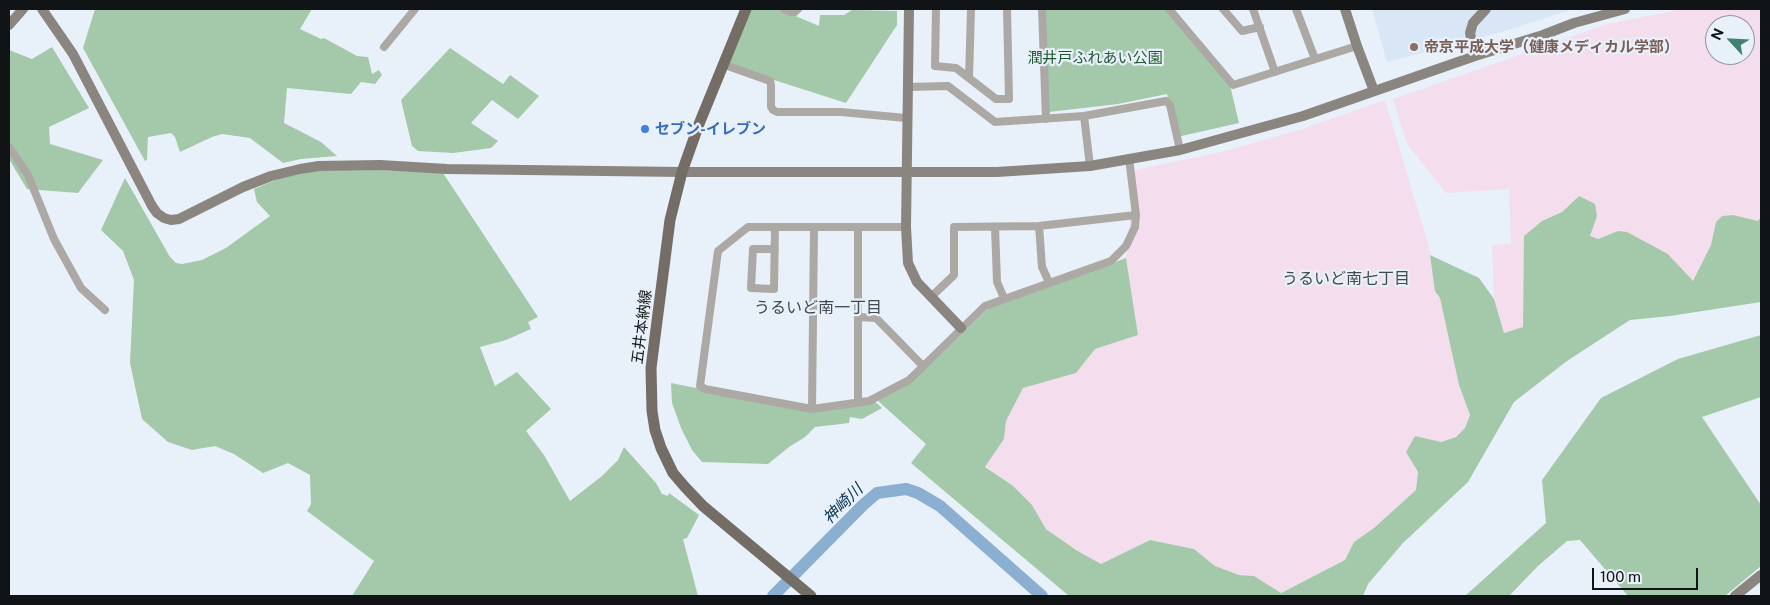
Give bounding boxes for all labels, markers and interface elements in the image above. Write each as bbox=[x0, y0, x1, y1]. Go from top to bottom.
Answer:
north arrow bbox=[1705, 15, 1755, 65]
text: N bbox=[1708, 26, 1727, 42]
place label: 帝京平成大学（健康メディカル学部） bbox=[1424, 38, 1679, 56]
marker: 帝京平成大学（健康メディカル学部） bbox=[1408, 41, 1420, 53]
park label: 潤井戸ふれあい公園 bbox=[1028, 49, 1162, 67]
place label: セブン-イレブン bbox=[655, 120, 766, 138]
marker: セブン-イレブン bbox=[639, 123, 651, 135]
district label: うるいど南七丁目 bbox=[1282, 269, 1410, 289]
street label: 五井本納線 bbox=[628, 289, 656, 365]
district label: うるいど南一丁目 bbox=[754, 298, 882, 318]
water label: 神崎川 bbox=[819, 480, 867, 528]
scale bar bbox=[1595, 558, 1701, 590]
text: 100 m bbox=[1600, 568, 1641, 585]

